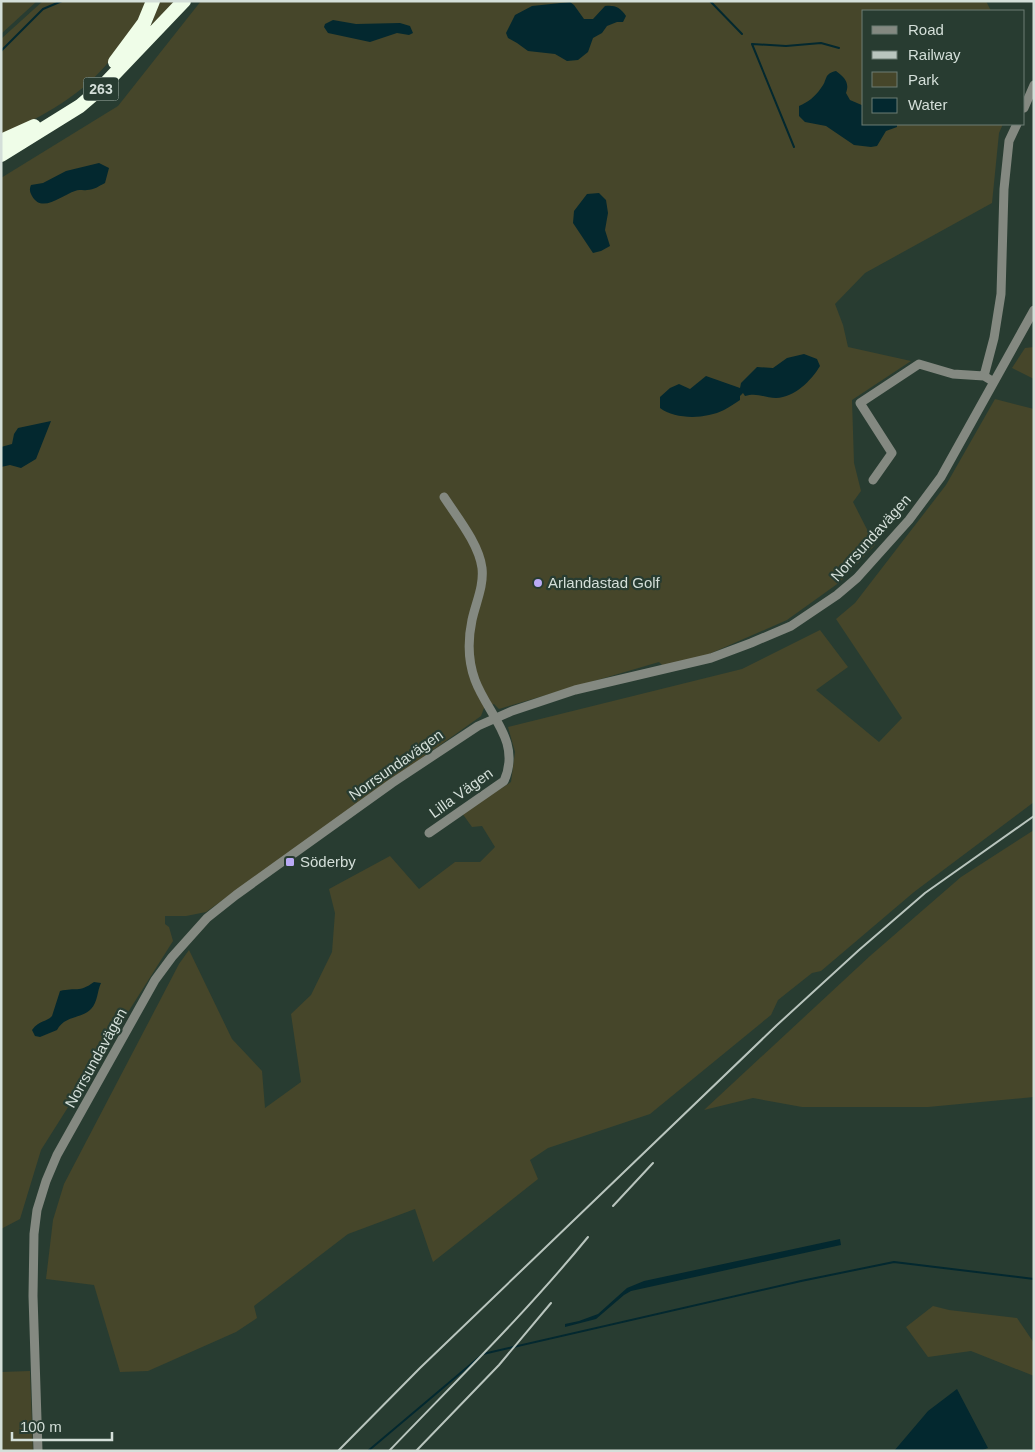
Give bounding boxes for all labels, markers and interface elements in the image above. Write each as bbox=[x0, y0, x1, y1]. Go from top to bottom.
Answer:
legend bbox=[862, 10, 1025, 125]
text: Road bbox=[908, 21, 944, 38]
text: Railway bbox=[908, 46, 961, 63]
text: Park bbox=[908, 71, 939, 88]
road number: 263 bbox=[84, 78, 118, 100]
text: Water bbox=[908, 96, 947, 113]
street label: Norrsundavägen bbox=[827, 491, 914, 585]
place label: Arlandastad Golf bbox=[548, 574, 661, 591]
marker: Arlandastad Golf bbox=[532, 577, 544, 589]
street label: Norrsundavägen bbox=[345, 726, 446, 803]
street label: Lilla Vägen bbox=[426, 764, 496, 821]
place label: Söderby bbox=[300, 853, 356, 870]
marker: Söderby bbox=[284, 856, 296, 868]
street label: Norrsundavägen bbox=[61, 1005, 130, 1110]
scale bar bbox=[12, 1410, 112, 1442]
text: 100 m bbox=[20, 1418, 62, 1435]

